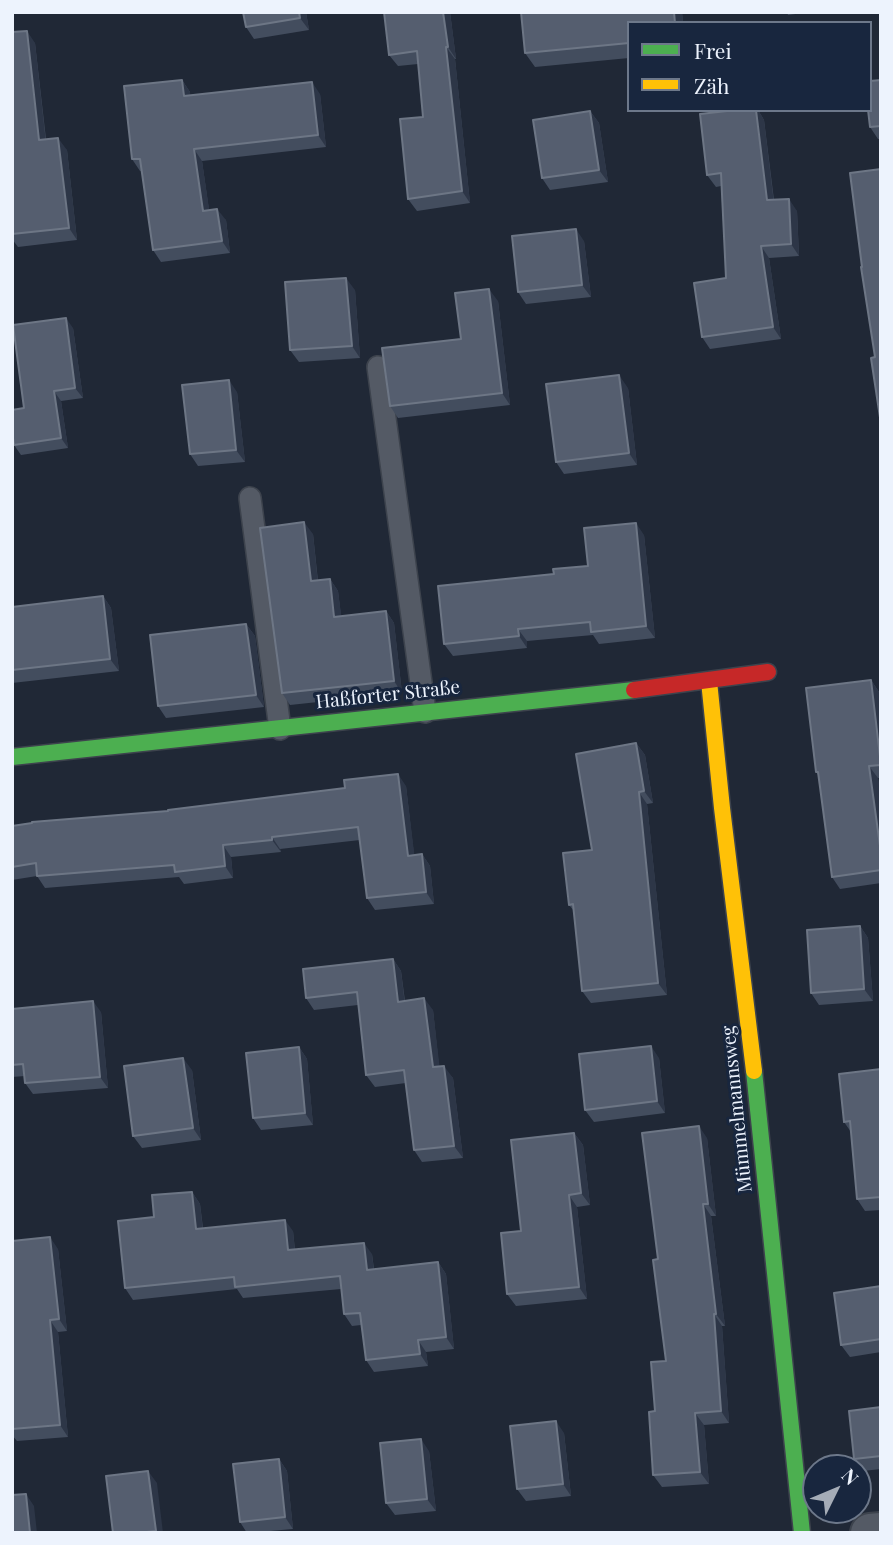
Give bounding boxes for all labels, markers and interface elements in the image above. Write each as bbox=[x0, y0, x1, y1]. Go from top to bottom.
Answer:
legend bbox=[627, 21, 872, 112]
text: Frei bbox=[694, 36, 732, 64]
text: Zäh bbox=[694, 71, 729, 99]
street label: Haßforter Straße bbox=[315, 676, 461, 714]
street label: Mümmelmannsweg bbox=[717, 1024, 757, 1194]
north arrow bbox=[802, 1454, 872, 1524]
text: N bbox=[837, 1462, 865, 1490]

